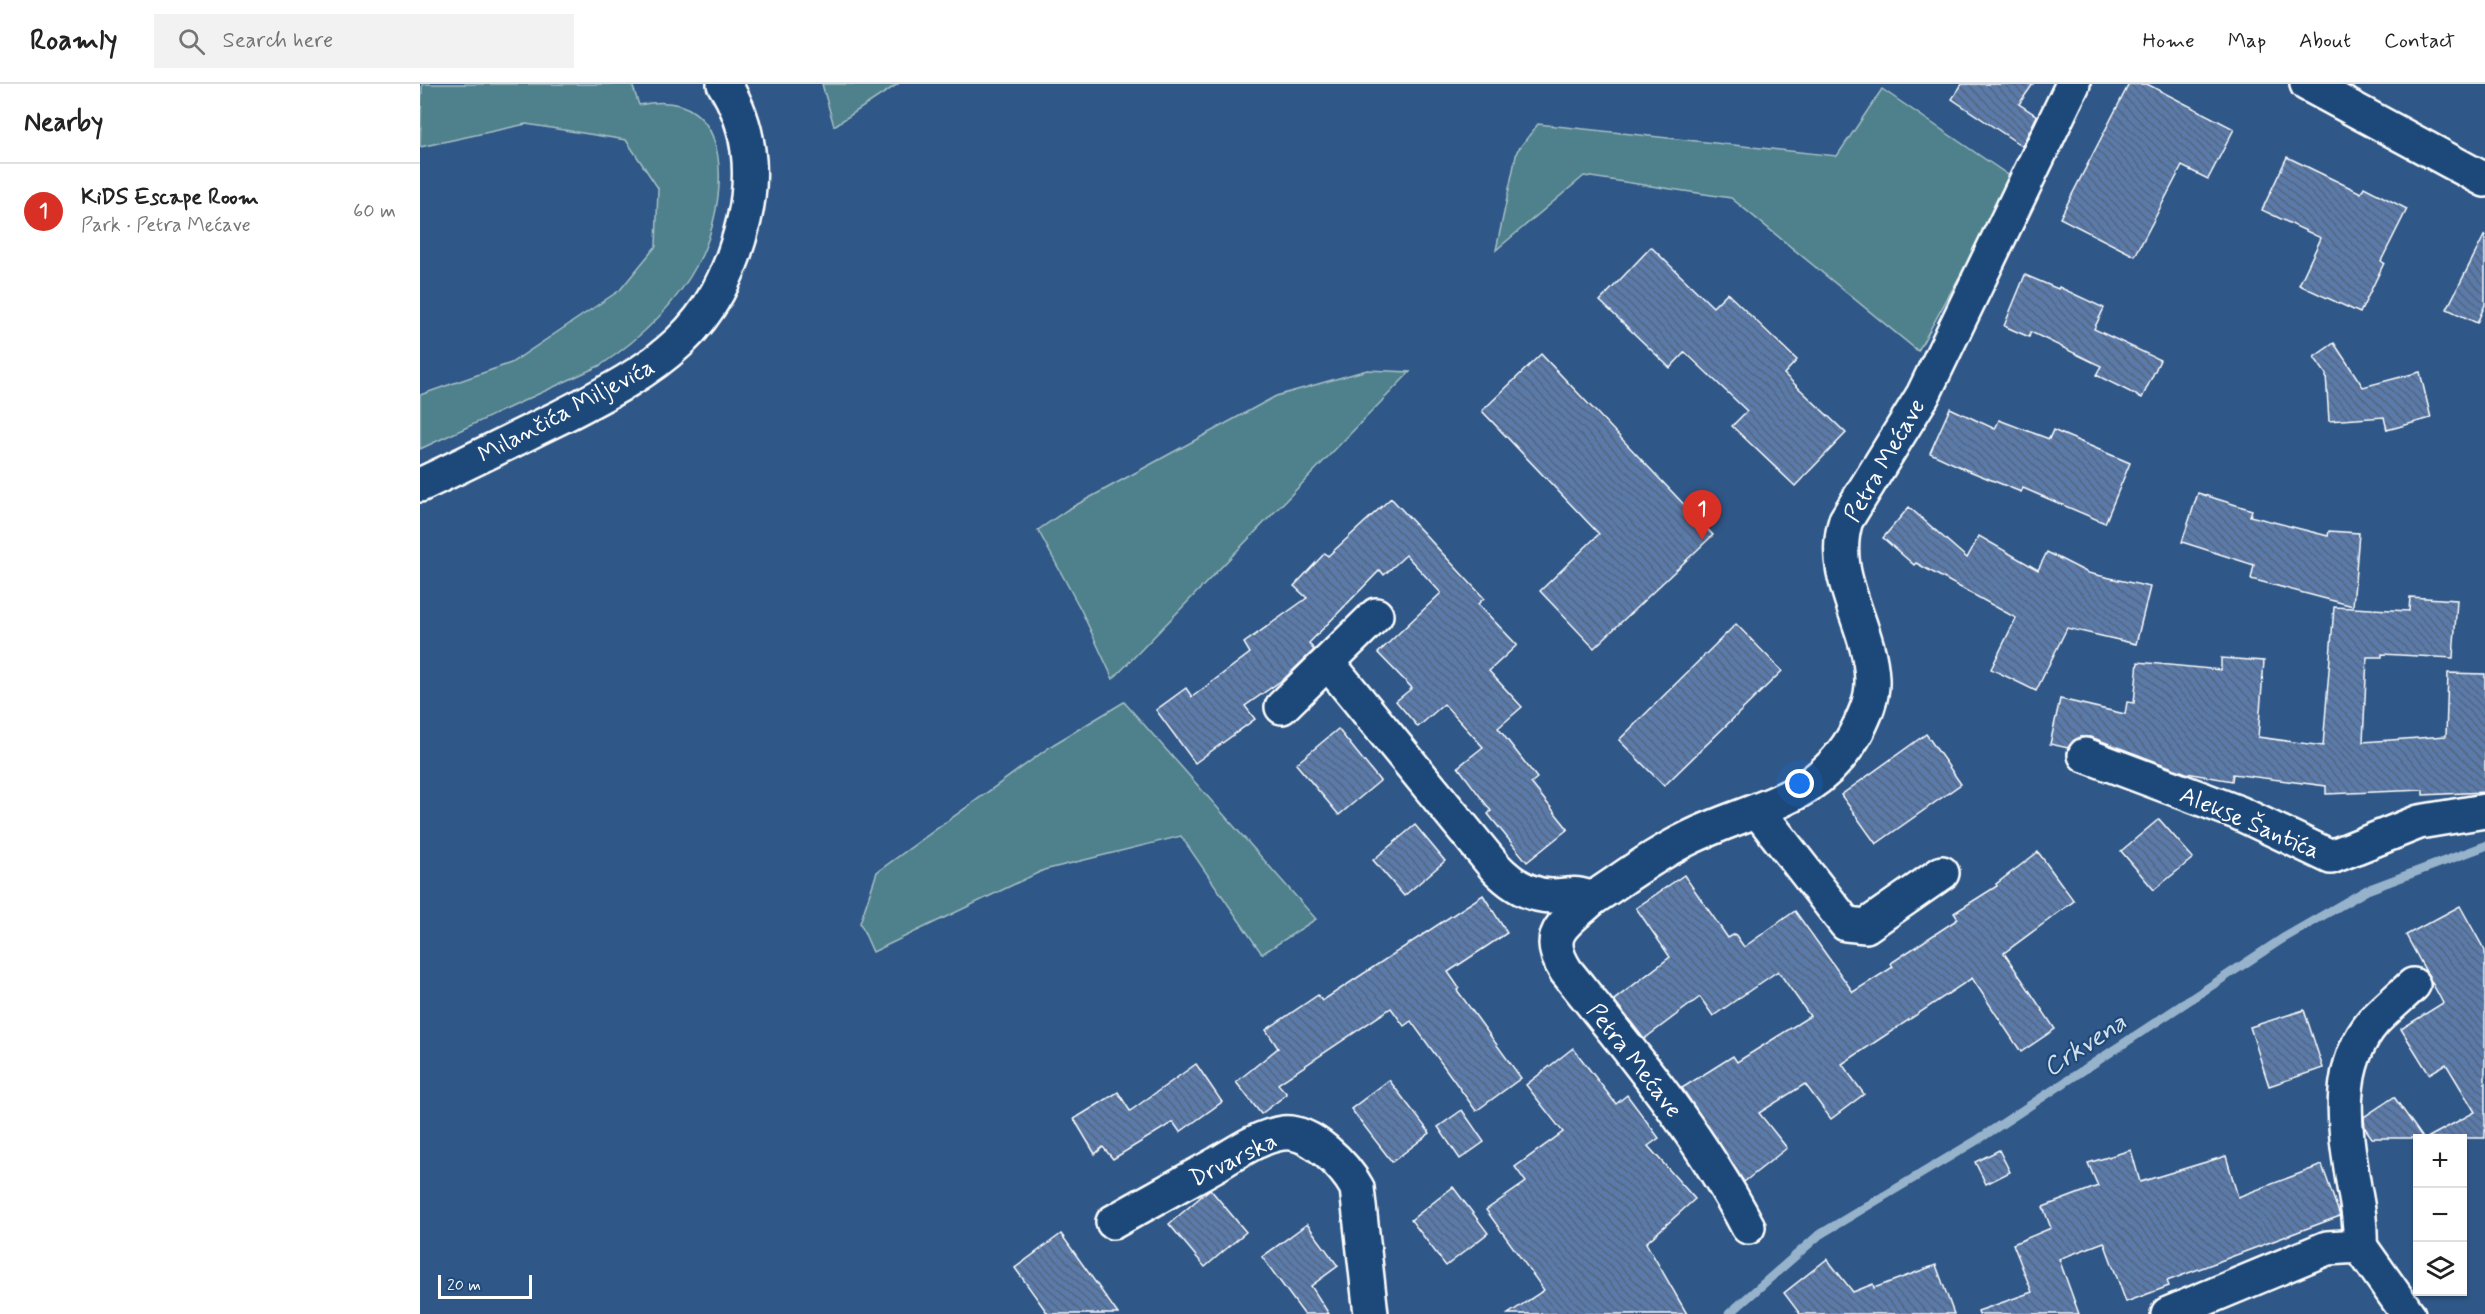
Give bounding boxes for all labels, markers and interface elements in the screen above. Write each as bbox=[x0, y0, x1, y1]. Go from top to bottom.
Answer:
search box bbox=[154, 14, 574, 68]
text: Roamly bbox=[30, 23, 118, 60]
icon: search bbox=[175, 25, 208, 58]
text: Search here bbox=[223, 27, 333, 55]
text: Home bbox=[2143, 27, 2195, 55]
text: Map bbox=[2228, 27, 2266, 55]
text: About bbox=[2299, 27, 2351, 55]
text: Contact bbox=[2384, 27, 2455, 55]
text: Nearby bbox=[24, 106, 103, 140]
text: KiDS Escape Room bbox=[81, 184, 259, 212]
text: 1 bbox=[39, 198, 48, 225]
text: 60 m bbox=[353, 198, 396, 225]
text: Park · Petra Mećave bbox=[81, 212, 251, 239]
street label: Milančića Miljevića bbox=[473, 352, 660, 471]
street label: Petra Mećave bbox=[1837, 393, 1933, 528]
pin: 1 bbox=[1682, 490, 1722, 540]
your location bbox=[1785, 769, 1814, 798]
street label: Alekse Šantića bbox=[2175, 780, 2324, 867]
street label: Petra Mećave bbox=[1579, 997, 1688, 1125]
water label: Crkvena bbox=[2037, 1006, 2134, 1085]
street label: Drvarska bbox=[1185, 1126, 1283, 1195]
map controls bbox=[2413, 1134, 2467, 1296]
button: + bbox=[2413, 1134, 2467, 1188]
button: − bbox=[2413, 1188, 2467, 1242]
button: layers bbox=[2413, 1242, 2467, 1296]
scale bar bbox=[438, 1272, 532, 1300]
text: 20 m bbox=[447, 1275, 481, 1296]

